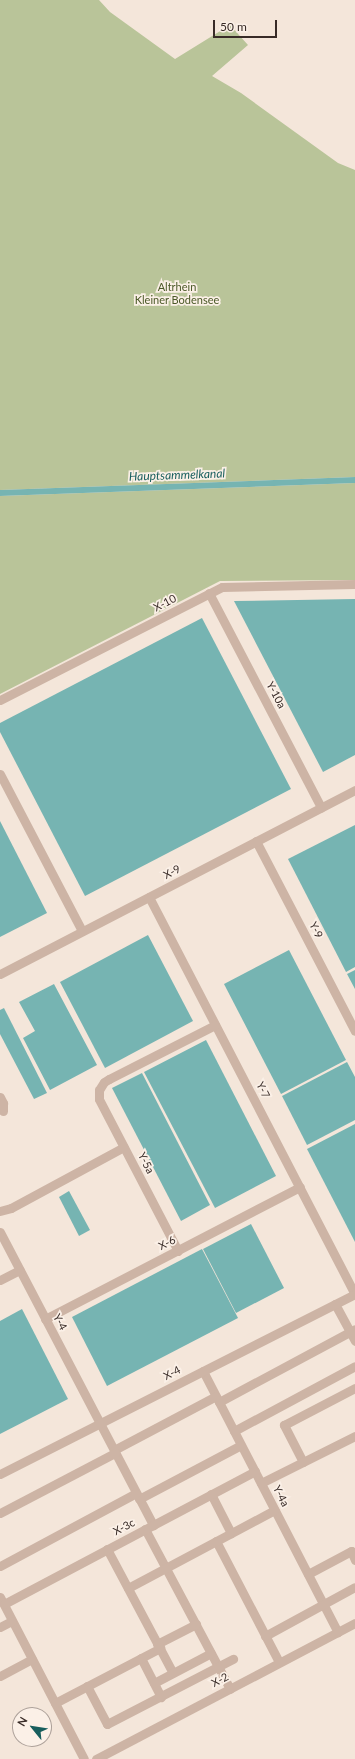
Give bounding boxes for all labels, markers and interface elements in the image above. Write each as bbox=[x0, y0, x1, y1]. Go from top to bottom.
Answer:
scale bar bbox=[215, 12, 279, 38]
text: 50 m bbox=[220, 19, 247, 34]
park label: Altrhein Kleiner Bodensee bbox=[135, 281, 219, 307]
water label: Hauptsammelkanal bbox=[129, 466, 225, 484]
street label: X-10 bbox=[151, 592, 179, 614]
street label: Y-10a bbox=[263, 679, 289, 711]
street label: X-9 bbox=[161, 862, 183, 882]
street label: Y-9 bbox=[306, 920, 326, 940]
street label: Y-7 bbox=[253, 1080, 273, 1100]
street label: Y-5a bbox=[135, 1150, 157, 1176]
street label: X-6 bbox=[156, 1233, 178, 1253]
street label: Y-4 bbox=[50, 1312, 70, 1332]
street label: X-4 bbox=[161, 1363, 183, 1383]
street label: Y-4a bbox=[270, 1483, 292, 1509]
street label: X-3c bbox=[111, 1516, 137, 1538]
street label: X-2 bbox=[209, 1670, 231, 1690]
north arrow bbox=[12, 1707, 52, 1747]
text: N bbox=[14, 1714, 30, 1728]

